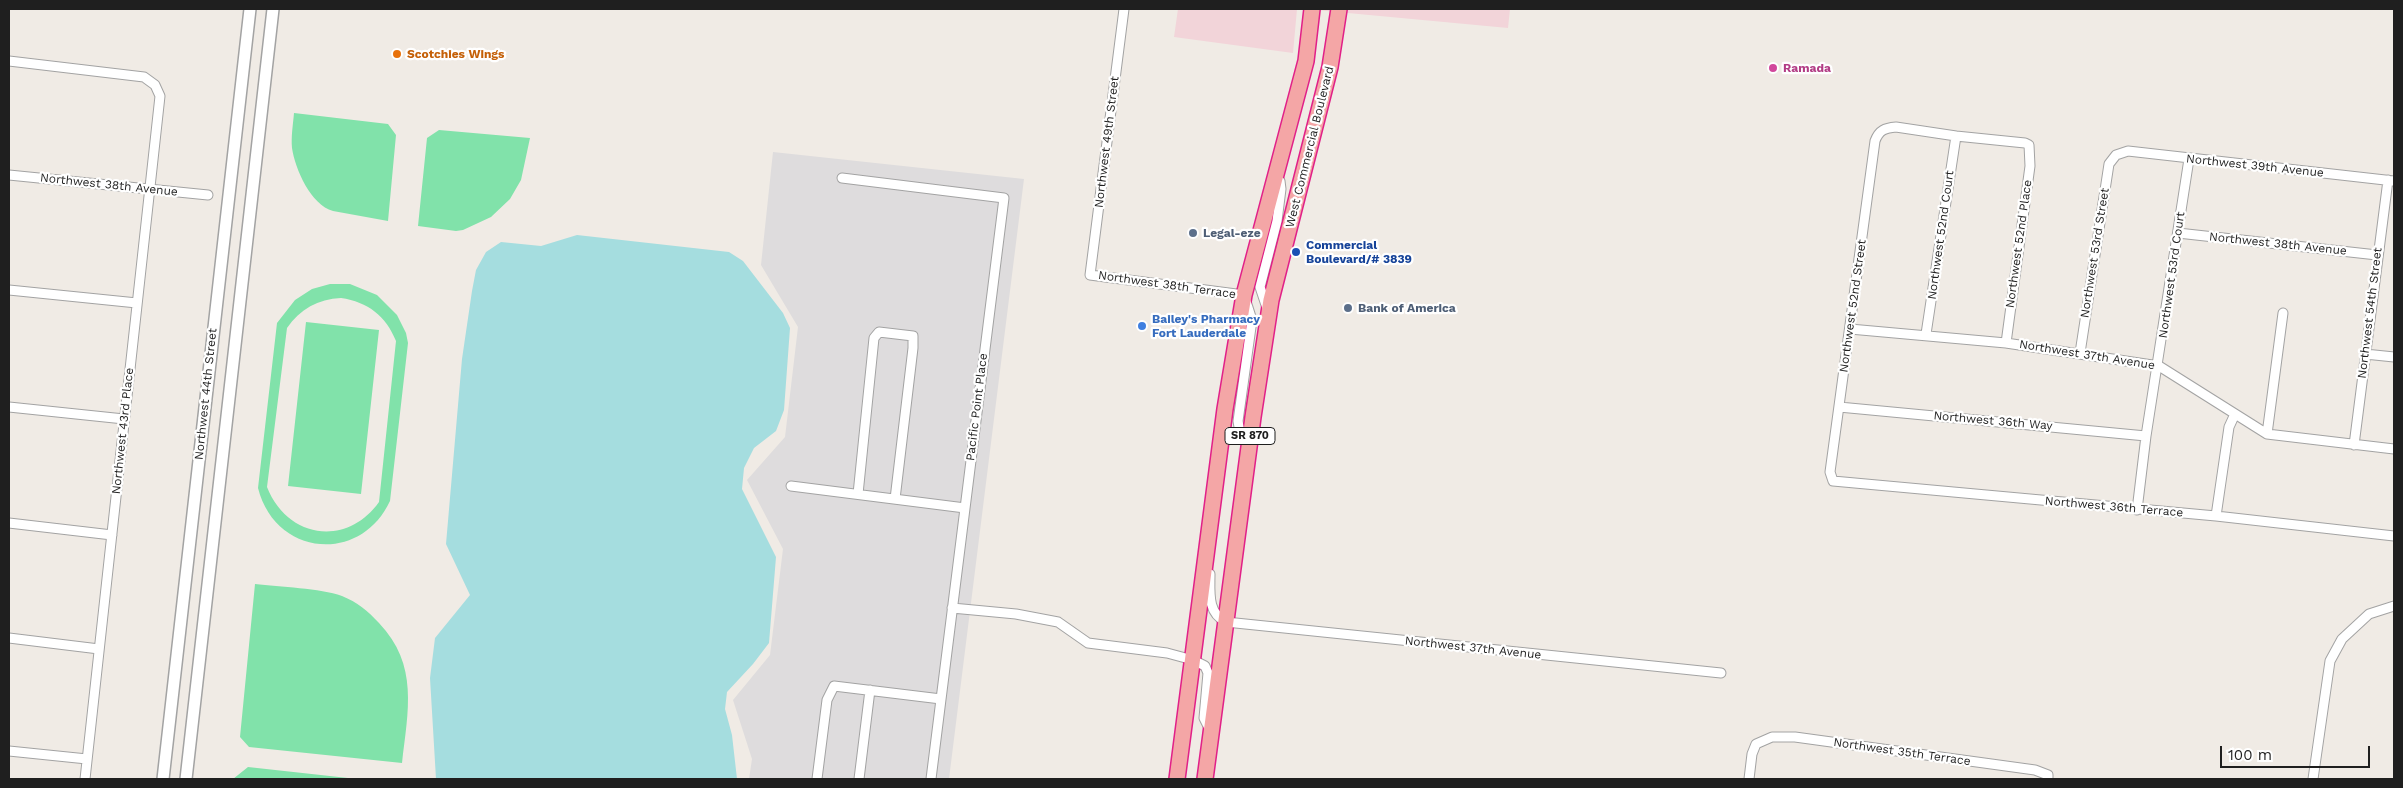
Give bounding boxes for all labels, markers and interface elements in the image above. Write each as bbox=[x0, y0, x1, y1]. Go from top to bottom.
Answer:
place label: Scotchies Wings bbox=[407, 47, 504, 61]
marker: Scotchies Wings bbox=[391, 48, 403, 60]
place label: Ramada bbox=[1783, 61, 1831, 75]
marker: Ramada bbox=[1767, 62, 1779, 74]
street label: West Commercial Boulevard bbox=[1283, 65, 1337, 229]
street label: Northwest 49th Street bbox=[1092, 75, 1122, 209]
street label: Northwest 39th Avenue bbox=[2185, 152, 2325, 180]
street label: Northwest 52nd Court bbox=[1925, 169, 1957, 301]
street label: Northwest 38th Avenue bbox=[39, 171, 179, 199]
street label: Northwest 52nd Place bbox=[2003, 179, 2035, 309]
street label: Northwest 53rd Street bbox=[2078, 187, 2112, 319]
street label: Northwest 53rd Court bbox=[2156, 211, 2188, 339]
place label: Legal-eze bbox=[1203, 226, 1261, 240]
marker: Legal-eze bbox=[1187, 227, 1199, 239]
street label: Northwest 38th Avenue bbox=[2208, 230, 2348, 258]
place label: Commercial Boulevard/# 3839 bbox=[1306, 238, 1412, 266]
street label: Northwest 52nd Street bbox=[1837, 239, 1869, 373]
marker: Commercial Boulevard/# 3839 bbox=[1290, 246, 1302, 258]
street label: Northwest 54th Street bbox=[2355, 247, 2385, 379]
street label: Northwest 38th Terrace bbox=[1097, 268, 1237, 302]
place label: Bank of America bbox=[1358, 301, 1456, 315]
marker: Bank of America bbox=[1342, 302, 1354, 314]
place label: Bailey's Pharmacy Fort Lauderdale bbox=[1152, 312, 1260, 340]
marker: Bailey's Pharmacy Fort Lauderdale bbox=[1136, 320, 1148, 332]
street label: Northwest 44th Street bbox=[192, 327, 220, 461]
street label: Northwest 37th Avenue bbox=[2018, 337, 2156, 373]
street label: Pacific Point Place bbox=[963, 352, 991, 462]
street label: Northwest 43rd Place bbox=[109, 367, 137, 495]
street label: Northwest 36th Way bbox=[1933, 409, 2053, 433]
road number: SR 870 bbox=[1225, 428, 1275, 444]
street label: Northwest 36th Terrace bbox=[2044, 494, 2184, 520]
street label: Northwest 37th Avenue bbox=[1404, 634, 1542, 662]
street label: Northwest 35th Terrace bbox=[1832, 735, 1972, 769]
scale bar bbox=[2223, 736, 2373, 768]
text: 100 m bbox=[2228, 746, 2272, 764]

